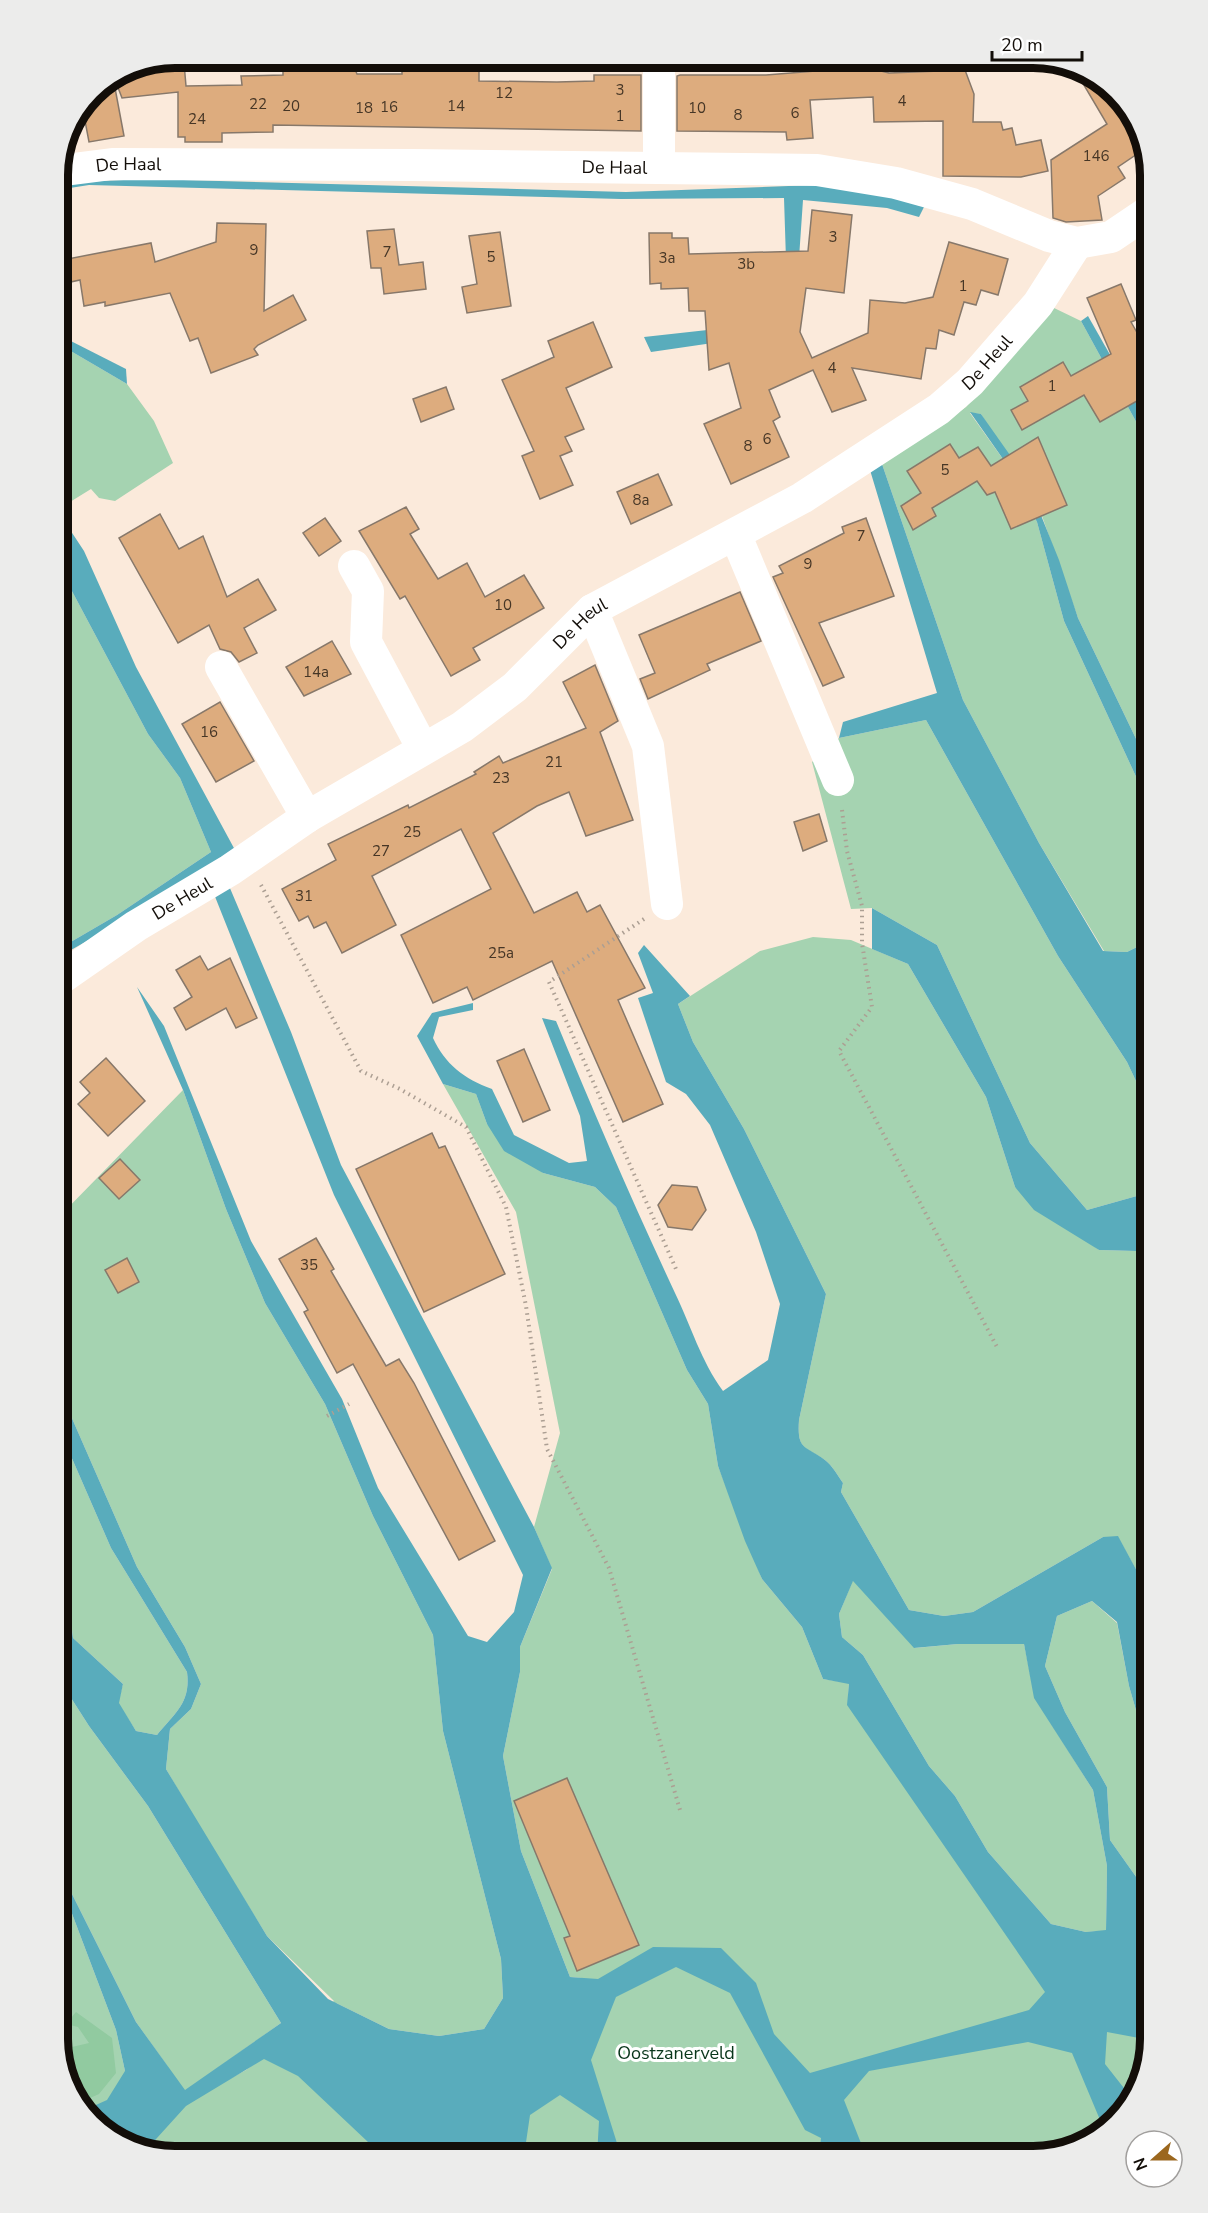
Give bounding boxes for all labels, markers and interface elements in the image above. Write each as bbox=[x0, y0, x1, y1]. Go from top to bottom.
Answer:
scale bar bbox=[992, 24, 1082, 62]
text: 20 m bbox=[1001, 33, 1043, 57]
house number: 3 bbox=[615, 80, 625, 100]
house number: 12 bbox=[495, 83, 513, 103]
house number: 4 bbox=[897, 91, 907, 111]
house number: 22 bbox=[249, 94, 267, 114]
house number: 20 bbox=[282, 96, 300, 116]
house number: 14 bbox=[447, 96, 465, 116]
house number: 16 bbox=[380, 97, 398, 117]
house number: 18 bbox=[355, 98, 373, 118]
house number: 10 bbox=[688, 98, 706, 118]
house number: 6 bbox=[790, 103, 800, 123]
house number: 8 bbox=[733, 105, 743, 125]
house number: 1 bbox=[615, 106, 625, 126]
house number: 24 bbox=[188, 109, 206, 129]
house number: 146 bbox=[1082, 146, 1110, 166]
street label: De Haal bbox=[94, 152, 162, 178]
street label: De Haal bbox=[582, 155, 648, 180]
house number: 3 bbox=[828, 227, 838, 247]
house number: 9 bbox=[249, 240, 259, 260]
house number: 7 bbox=[382, 242, 392, 262]
house number: 5 bbox=[486, 247, 496, 267]
house number: 3a bbox=[659, 248, 675, 268]
house number: 3b bbox=[737, 254, 755, 274]
house number: 1 bbox=[958, 276, 968, 296]
street label: De Heul bbox=[957, 329, 1018, 396]
house number: 4 bbox=[827, 358, 837, 378]
house number: 1 bbox=[1047, 376, 1057, 396]
house number: 6 bbox=[762, 429, 772, 449]
house number: 8 bbox=[743, 436, 753, 456]
house number: 5 bbox=[940, 460, 950, 480]
house number: 8a bbox=[633, 490, 649, 510]
house number: 7 bbox=[856, 526, 866, 546]
house number: 9 bbox=[803, 554, 813, 574]
street label: De Heul bbox=[548, 592, 612, 654]
house number: 10 bbox=[494, 595, 512, 615]
house number: 14a bbox=[303, 662, 329, 682]
house number: 16 bbox=[200, 722, 218, 742]
house number: 21 bbox=[545, 752, 563, 772]
house number: 23 bbox=[492, 768, 510, 788]
house number: 25 bbox=[403, 822, 421, 842]
house number: 27 bbox=[372, 841, 390, 861]
street label: De Heul bbox=[148, 871, 217, 926]
house number: 31 bbox=[295, 886, 313, 906]
house number: 25a bbox=[488, 943, 514, 963]
house number: 35 bbox=[300, 1255, 318, 1275]
park label: Oostzanerveld bbox=[617, 2041, 735, 2065]
north arrow bbox=[1124, 2129, 1184, 2189]
text: N bbox=[1129, 2154, 1153, 2174]

